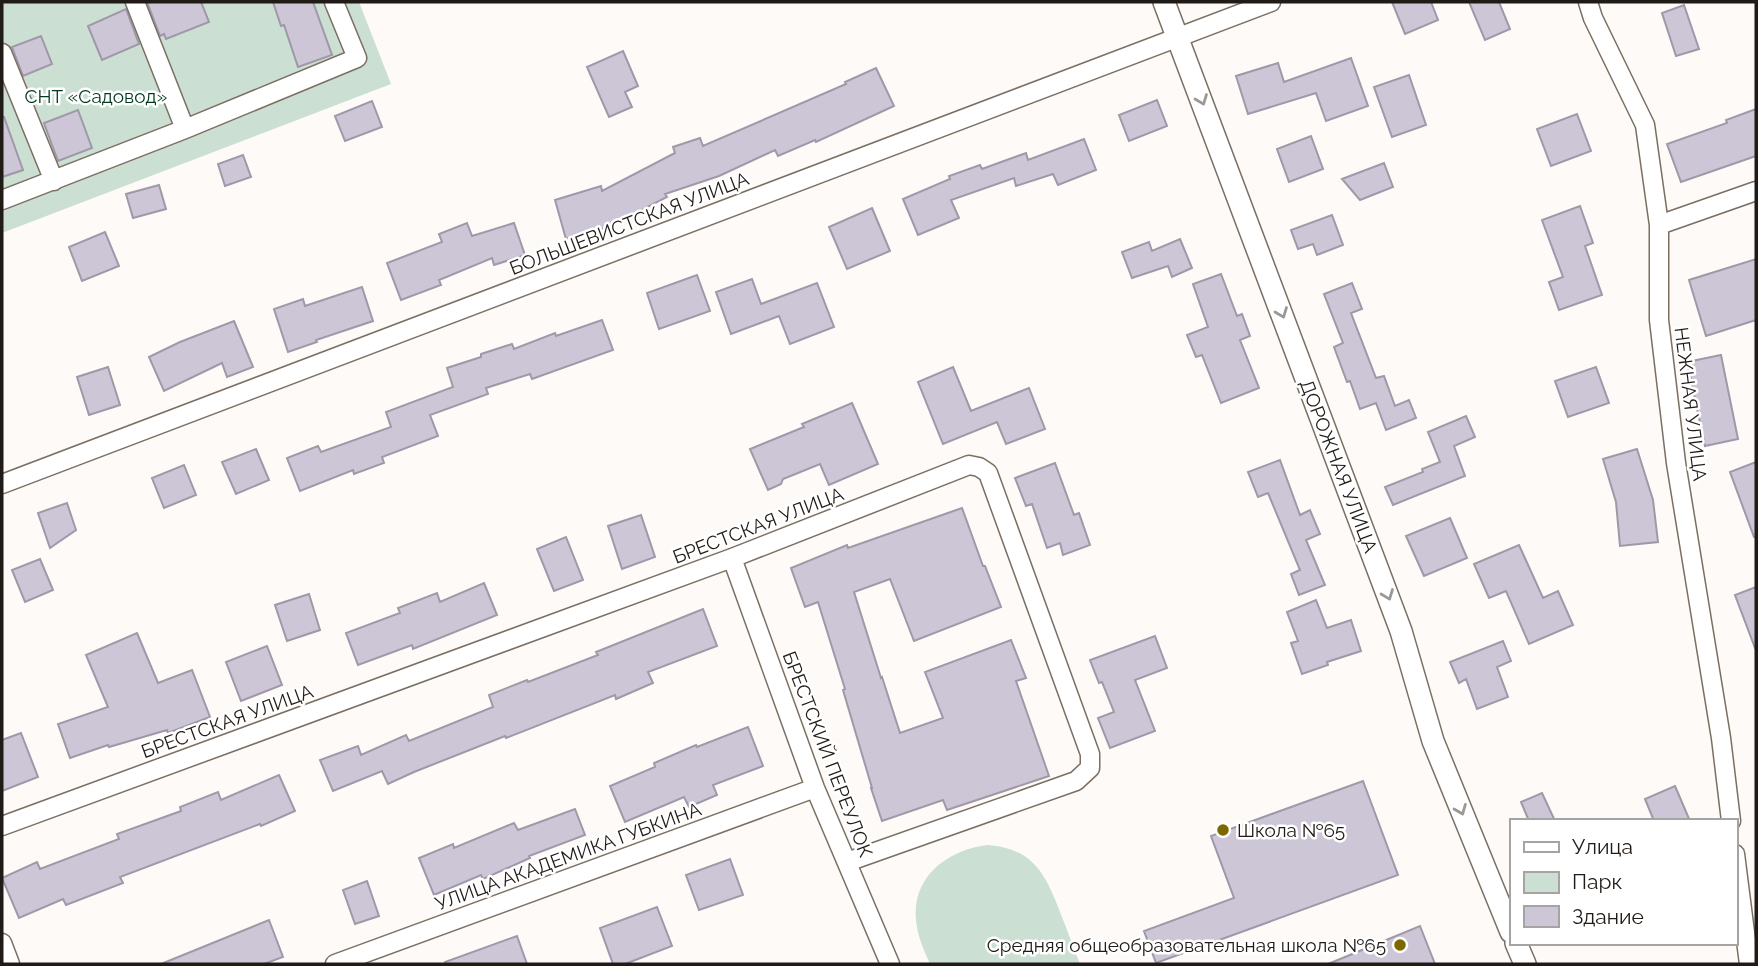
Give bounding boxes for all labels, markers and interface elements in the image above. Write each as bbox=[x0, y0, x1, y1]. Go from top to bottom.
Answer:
park label: СНТ «Садовод» bbox=[25, 85, 168, 107]
one-way arrow bbox=[1193, 94, 1207, 106]
street label: БОЛЬШЕВИСТСКАЯ УЛИЦА bbox=[506, 167, 752, 279]
one-way arrow bbox=[1273, 307, 1287, 319]
street label: НЕЖНАЯ УЛИЦА bbox=[1671, 326, 1711, 482]
street label: ДОРОЖНАЯ УЛИЦА bbox=[1296, 376, 1382, 556]
street label: БРЕСТСКАЯ УЛИЦА bbox=[669, 482, 847, 568]
one-way arrow bbox=[1379, 589, 1393, 601]
street label: БРЕСТСКИЙ ПЕРЕУЛОК bbox=[779, 648, 877, 860]
street label: БРЕСТСКАЯ УЛИЦА bbox=[138, 680, 316, 762]
street label: УЛИЦА АКАДЕМИКА ГУБКИНА bbox=[432, 797, 704, 914]
one-way arrow bbox=[1453, 803, 1467, 815]
place label: Школа №65 bbox=[1237, 819, 1345, 841]
legend bbox=[1510, 819, 1737, 945]
marker: Школа №65 bbox=[1215, 822, 1231, 838]
text: Улица bbox=[1572, 834, 1633, 859]
text: Парк bbox=[1572, 869, 1622, 894]
text: Здание bbox=[1572, 904, 1644, 929]
place label: Средняя общеобразовательная школа №65 bbox=[987, 934, 1386, 956]
marker: Средняя общеобразовательная школа №65 bbox=[1392, 937, 1408, 953]

